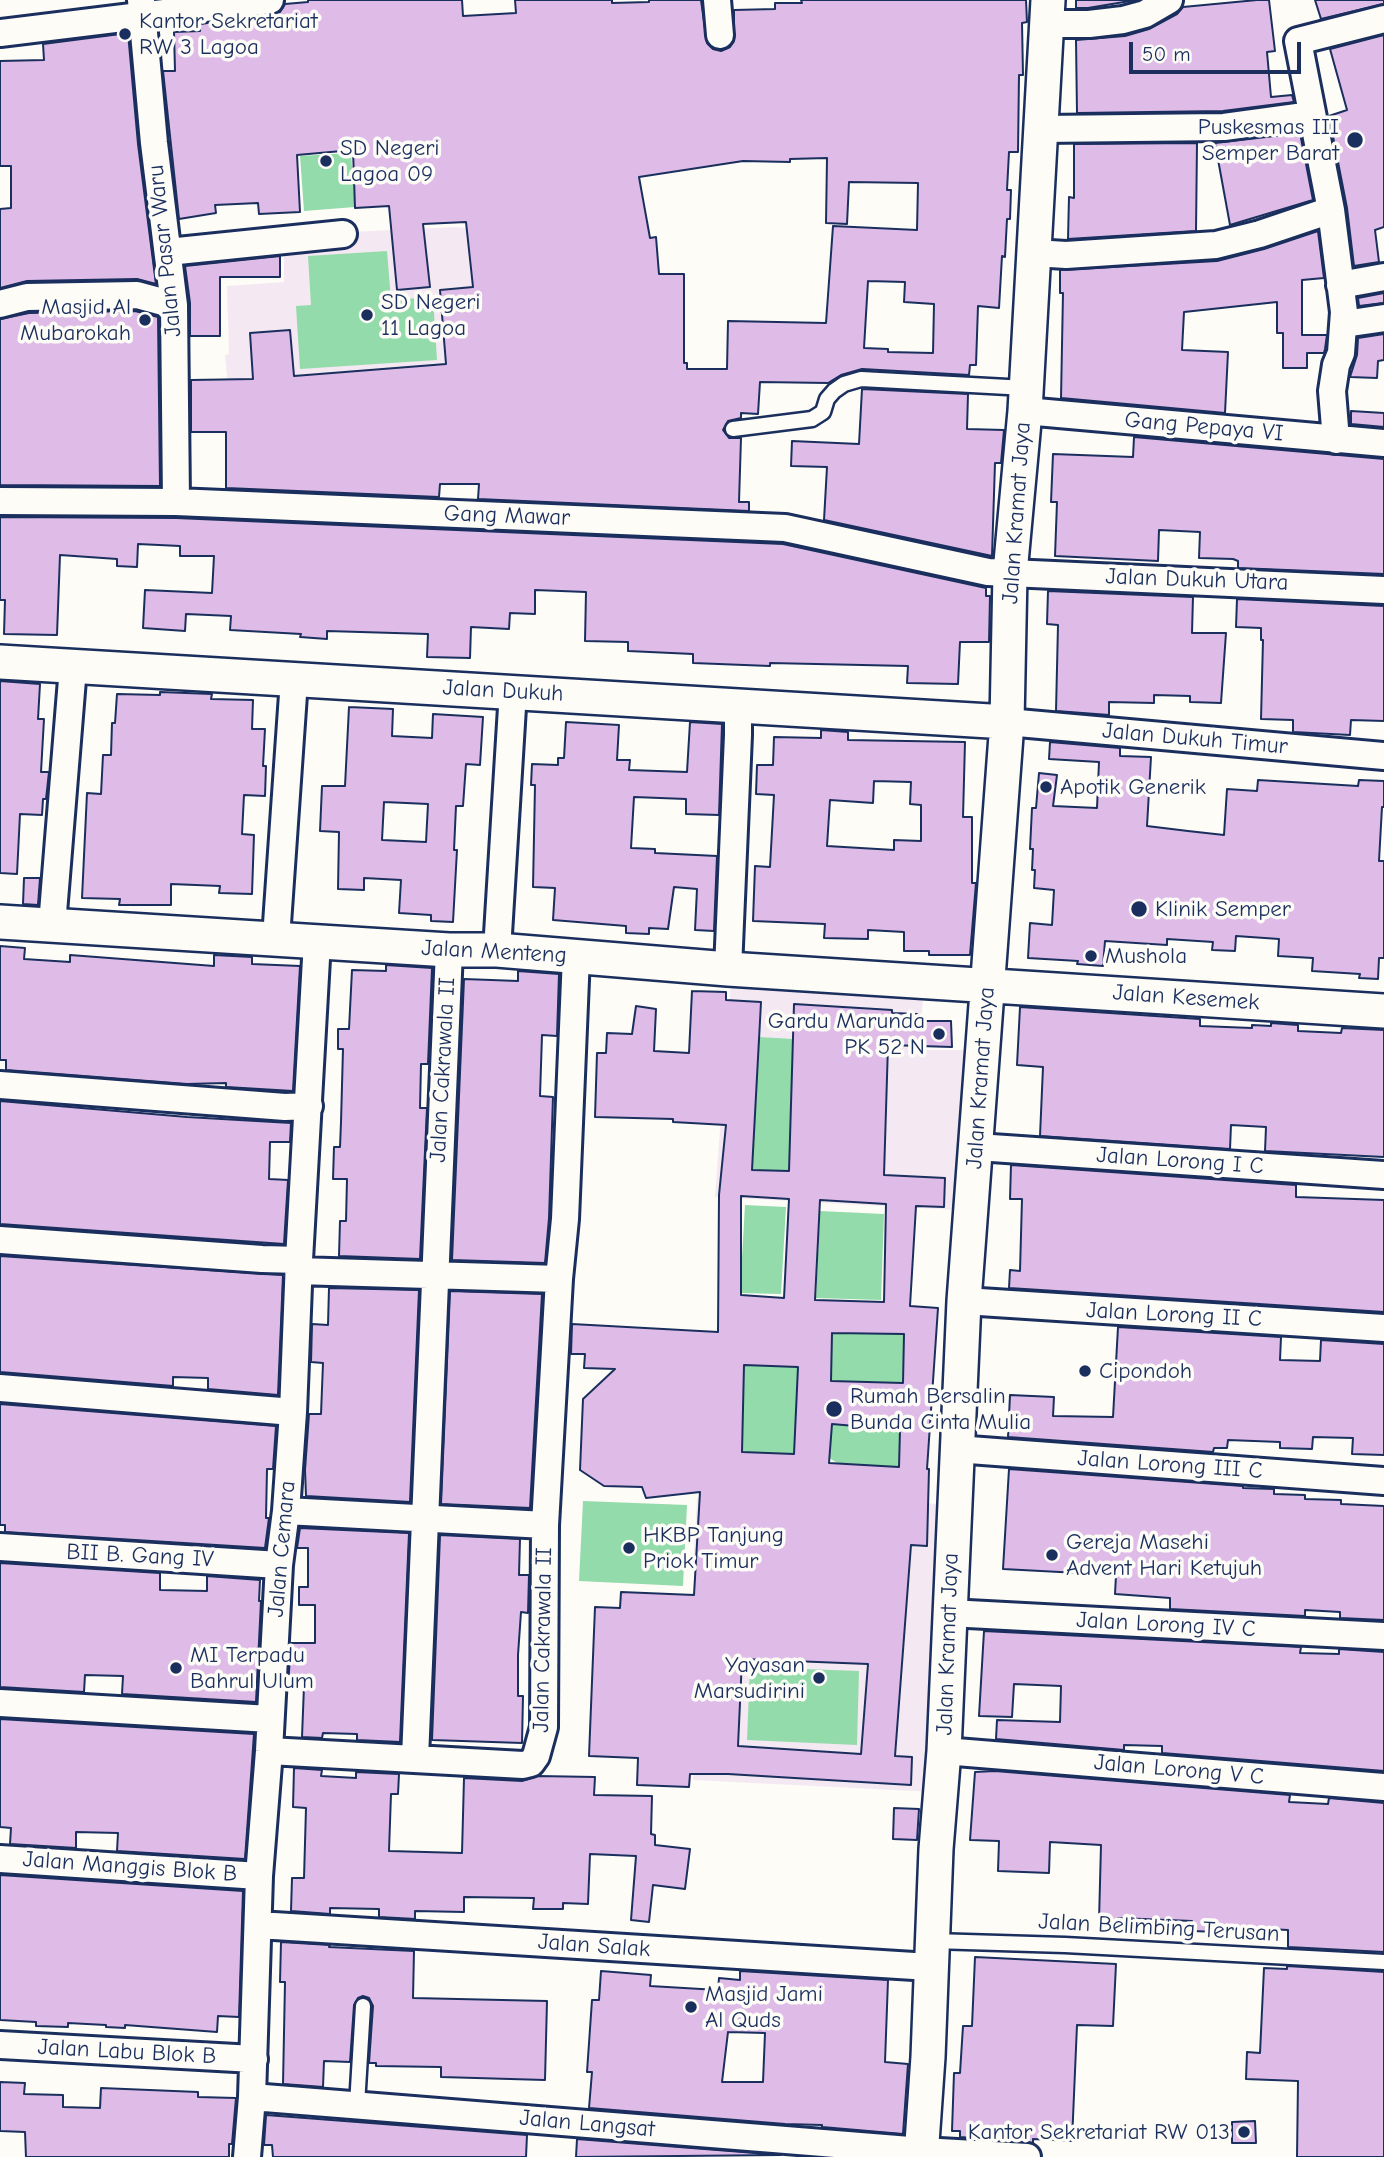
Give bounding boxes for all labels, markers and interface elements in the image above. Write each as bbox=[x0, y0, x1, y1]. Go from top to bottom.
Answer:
place label: Kantor Sekretariat RW 3 Lagoa bbox=[139, 7, 318, 61]
marker: Kantor Sekretariat RW 3 Lagoa bbox=[117, 26, 133, 42]
scale bar bbox=[1132, 28, 1304, 72]
text: 50 m bbox=[1142, 42, 1191, 66]
place label: Puskesmas III Semper Barat bbox=[1198, 113, 1339, 167]
marker: Puskesmas III Semper Barat bbox=[1345, 130, 1365, 150]
place label: SD Negeri Lagoa 09 bbox=[340, 134, 440, 188]
marker: SD Negeri Lagoa 09 bbox=[318, 153, 334, 169]
street label: Jalan Pasar Waru bbox=[142, 164, 188, 338]
place label: SD Negeri 11 Lagoa bbox=[381, 288, 481, 342]
place label: Masjid Al Mubarokah bbox=[20, 293, 131, 347]
marker: SD Negeri 11 Lagoa bbox=[359, 307, 375, 323]
marker: Masjid Al Mubarokah bbox=[137, 312, 153, 328]
street label: Gang Pepaya VI bbox=[1123, 406, 1285, 448]
street label: Jalan Kramat Jaya bbox=[997, 421, 1037, 605]
street label: Gang Mawar bbox=[443, 500, 571, 532]
street label: Jalan Dukuh Utara bbox=[1105, 563, 1289, 597]
street label: Jalan Dukuh bbox=[442, 674, 564, 708]
street label: Jalan Dukuh Timur bbox=[1101, 717, 1289, 761]
place label: Apotik Generik bbox=[1060, 773, 1206, 801]
marker: Apotik Generik bbox=[1038, 779, 1054, 795]
place label: Klinik Semper bbox=[1155, 895, 1291, 923]
marker: Klinik Semper bbox=[1129, 899, 1149, 919]
street label: Jalan Menteng bbox=[421, 934, 567, 970]
place label: Mushola bbox=[1105, 942, 1187, 970]
marker: Mushola bbox=[1083, 948, 1099, 964]
street label: Jalan Cakrawala II bbox=[424, 977, 462, 1163]
street label: Jalan Kesemek bbox=[1112, 979, 1260, 1017]
street label: Jalan Kramat Jaya bbox=[961, 986, 1001, 1170]
place label: Gardu Marunda PK 52 N bbox=[768, 1007, 925, 1061]
marker: Gardu Marunda PK 52 N bbox=[931, 1026, 947, 1042]
street label: Jalan Lorong I C bbox=[1096, 1141, 1264, 1181]
street label: Jalan Lorong II C bbox=[1085, 1297, 1263, 1333]
place label: Cipondoh bbox=[1099, 1357, 1192, 1385]
marker: Cipondoh bbox=[1077, 1363, 1093, 1379]
place label: Rumah Bersalin Bunda Cinta Mulia bbox=[850, 1382, 1031, 1436]
marker: Rumah Bersalin Bunda Cinta Mulia bbox=[824, 1399, 844, 1419]
street label: Jalan Lorong III C bbox=[1077, 1445, 1263, 1485]
street label: Jalan Cemara bbox=[262, 1480, 302, 1618]
place label: HKBP Tanjung Priok Timur bbox=[643, 1521, 784, 1575]
place label: Gereja Masehi Advent Hari Ketujuh bbox=[1066, 1528, 1262, 1582]
street label: BII B. Gang IV bbox=[66, 1538, 214, 1574]
marker: HKBP Tanjung Priok Timur bbox=[621, 1540, 637, 1556]
street label: Jalan Cakrawala II bbox=[528, 1547, 558, 1733]
marker: Gereja Masehi Advent Hari Ketujuh bbox=[1044, 1547, 1060, 1563]
street label: Jalan Kramat Jaya bbox=[931, 1552, 965, 1736]
street label: Jalan Lorong IV C bbox=[1076, 1607, 1256, 1643]
place label: MI Terpadu Bahrul Ulum bbox=[190, 1641, 314, 1695]
place label: Yayasan Marsudirini bbox=[694, 1651, 805, 1705]
marker: MI Terpadu Bahrul Ulum bbox=[168, 1660, 184, 1676]
marker: Yayasan Marsudirini bbox=[811, 1670, 827, 1686]
street label: Jalan Lorong V C bbox=[1093, 1749, 1265, 1791]
street label: Jalan Manggis Blok B bbox=[22, 1846, 238, 1888]
street label: Jalan Belimbing Terusan bbox=[1038, 1908, 1280, 1948]
street label: Jalan Salak bbox=[537, 1928, 651, 1964]
place label: Masjid Jami Al Quds bbox=[705, 1980, 823, 2034]
marker: Masjid Jami Al Quds bbox=[683, 1999, 699, 2015]
street label: Jalan Labu Blok B bbox=[37, 2034, 217, 2070]
street label: Jalan Langsat bbox=[518, 2104, 656, 2144]
place label: Kantor Sekretariat RW 013 bbox=[968, 2118, 1230, 2146]
marker: Kantor Sekretariat RW 013 bbox=[1236, 2124, 1252, 2140]

